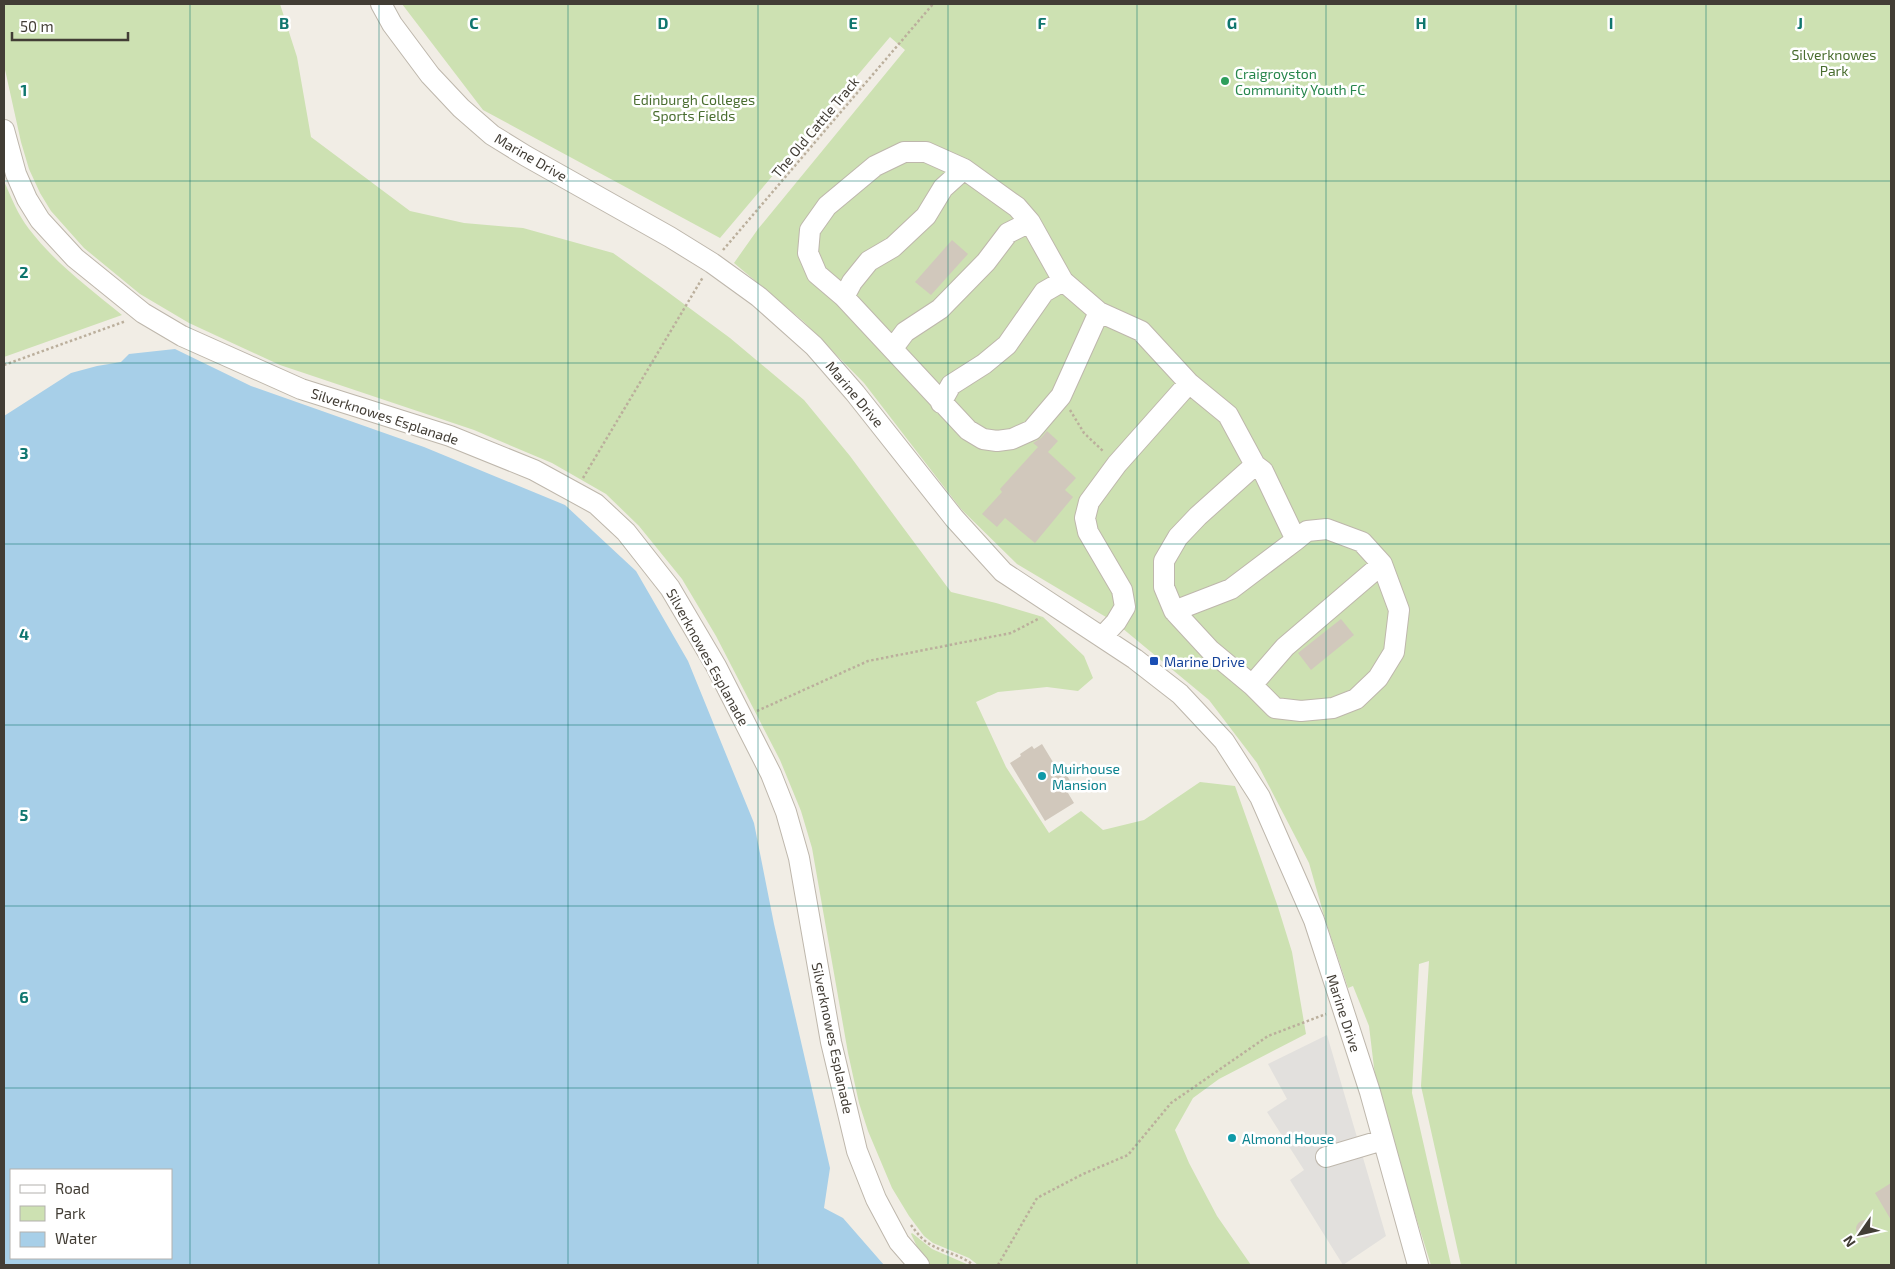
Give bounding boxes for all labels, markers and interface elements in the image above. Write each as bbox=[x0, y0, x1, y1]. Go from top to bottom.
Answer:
scale bar bbox=[12, 10, 129, 42]
text: B bbox=[279, 13, 289, 32]
text: C bbox=[469, 13, 479, 32]
text: D bbox=[658, 13, 669, 32]
text: E bbox=[848, 13, 858, 32]
text: F bbox=[1038, 13, 1047, 32]
text: G bbox=[1227, 13, 1237, 32]
text: H bbox=[1415, 13, 1427, 32]
text: I bbox=[1609, 13, 1613, 32]
text: J bbox=[1797, 13, 1803, 32]
text: 50 m bbox=[20, 17, 54, 35]
park label: Silverknowes Park bbox=[1792, 46, 1876, 79]
place label: Craigroyston Community Youth FC bbox=[1235, 65, 1365, 98]
street label: The Old Cattle Track bbox=[768, 73, 862, 181]
marker: Craigroyston Community Youth FC bbox=[1219, 75, 1231, 87]
text: 1 bbox=[21, 80, 27, 99]
park label: Edinburgh Colleges Sports Fields bbox=[633, 91, 755, 124]
street label: Marine Drive bbox=[492, 129, 570, 185]
text: 2 bbox=[19, 262, 29, 281]
street label: Marine Drive bbox=[822, 357, 888, 431]
street label: Silverknowes Esplanade bbox=[309, 384, 461, 448]
text: 3 bbox=[19, 443, 29, 462]
street label: Silverknowes Esplanade bbox=[663, 585, 753, 729]
text: 4 bbox=[19, 624, 29, 643]
place label: Marine Drive bbox=[1164, 653, 1245, 670]
marker: Marine Drive bbox=[1148, 655, 1160, 667]
place label: Muirhouse Mansion bbox=[1052, 760, 1120, 793]
marker: Muirhouse Mansion bbox=[1036, 770, 1048, 782]
text: 5 bbox=[20, 805, 29, 824]
street label: Silverknowes Esplanade bbox=[809, 961, 857, 1115]
street label: Marine Drive bbox=[1323, 972, 1365, 1054]
text: 6 bbox=[19, 987, 29, 1006]
place label: Almond House bbox=[1242, 1130, 1334, 1147]
marker: Almond House bbox=[1226, 1132, 1238, 1144]
legend bbox=[10, 1169, 172, 1259]
text: Road bbox=[55, 1179, 90, 1197]
text: Park bbox=[55, 1204, 86, 1222]
north arrow bbox=[1835, 1209, 1885, 1259]
text: Water bbox=[55, 1229, 97, 1247]
text: N bbox=[1839, 1233, 1859, 1250]

